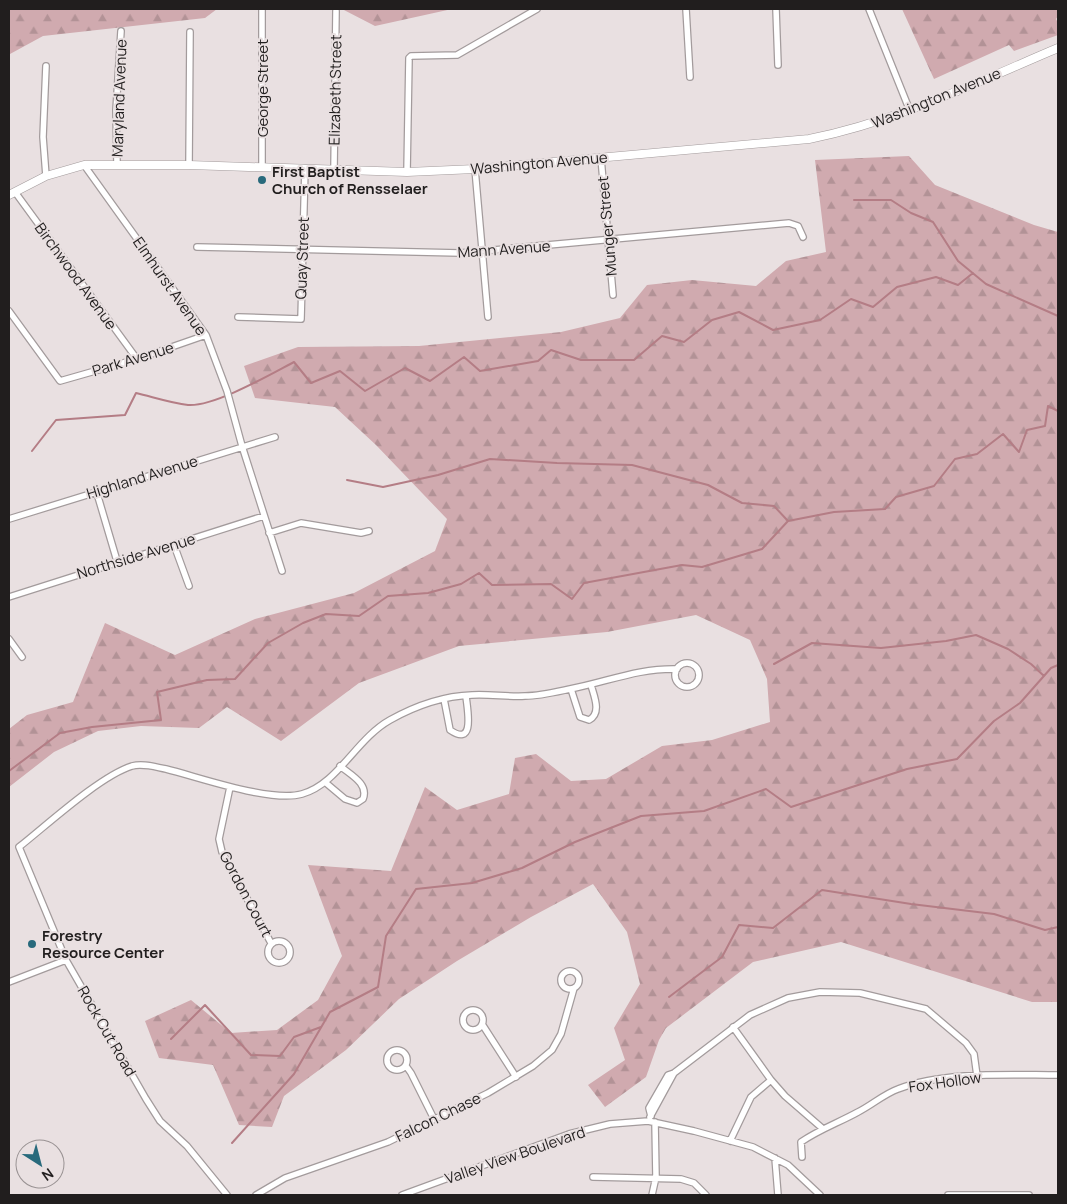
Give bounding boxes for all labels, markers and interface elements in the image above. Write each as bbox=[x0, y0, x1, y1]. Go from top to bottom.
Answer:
street label: Elizabeth Street bbox=[324, 34, 346, 146]
street label: Maryland Avenue bbox=[106, 38, 132, 157]
street label: George Street bbox=[252, 39, 273, 137]
street label: Washington Avenue bbox=[868, 62, 1004, 134]
street label: Washington Avenue bbox=[470, 147, 609, 179]
place label: First Baptist Church of Rensselaer bbox=[272, 161, 428, 199]
marker: First Baptist Church of Rensselaer bbox=[256, 174, 268, 186]
street label: Munger Street bbox=[592, 175, 622, 277]
street label: Quay Street bbox=[290, 216, 314, 300]
street label: Birchwood Avenue bbox=[30, 218, 122, 334]
street label: Elmhurst Avenue bbox=[128, 232, 212, 340]
street label: Mann Avenue bbox=[457, 235, 551, 263]
street label: Park Avenue bbox=[90, 337, 177, 381]
street label: Highland Avenue bbox=[84, 450, 201, 504]
street label: Northside Avenue bbox=[74, 528, 198, 584]
street label: Gordon Court bbox=[215, 847, 277, 941]
place label: Forestry Resource Center bbox=[42, 925, 164, 963]
marker: Forestry Resource Center bbox=[26, 938, 38, 950]
street label: Rock Cut Road bbox=[73, 982, 141, 1080]
street label: Fox Hollow bbox=[907, 1066, 983, 1097]
street label: Falcon Chase bbox=[392, 1087, 484, 1147]
street label: Valley View Boulevard bbox=[442, 1121, 588, 1189]
north arrow bbox=[15, 1139, 65, 1189]
text: N bbox=[38, 1164, 58, 1186]

